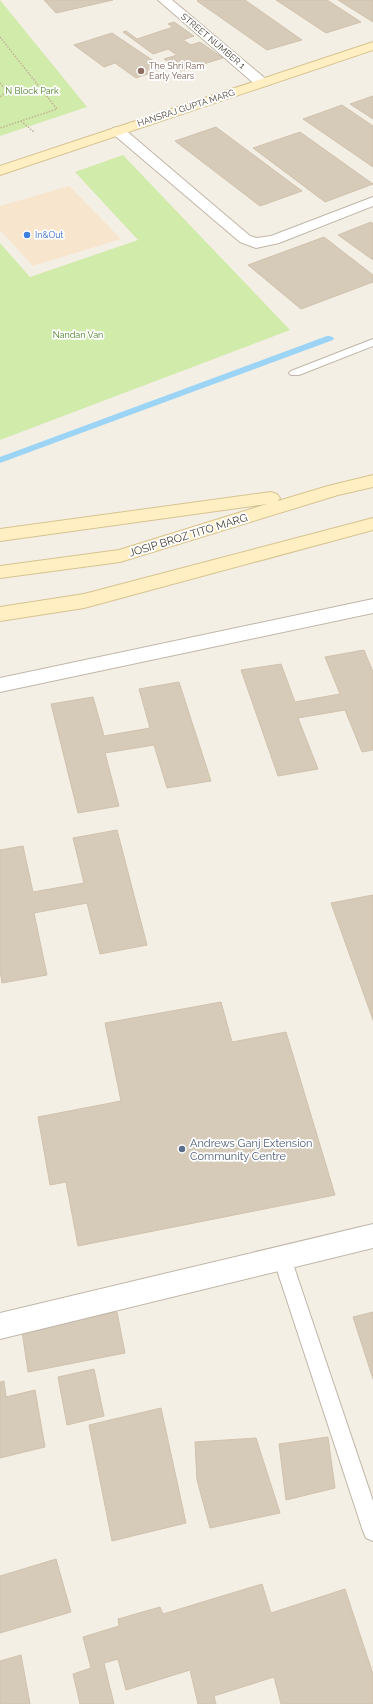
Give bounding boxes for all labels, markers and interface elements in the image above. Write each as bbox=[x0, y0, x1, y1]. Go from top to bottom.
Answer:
street label: STREET NUMBER 1 bbox=[179, 11, 247, 71]
place label: The Shri Ram Early Years bbox=[149, 61, 204, 81]
marker: The Shri Ram Early Years bbox=[136, 66, 146, 76]
park label: N Block Park bbox=[5, 86, 59, 96]
street label: HANSRAJ GUPTA MARG bbox=[136, 88, 236, 128]
marker: In&Out bbox=[22, 230, 32, 240]
place label: In&Out bbox=[35, 230, 64, 240]
park label: Nandan Van bbox=[53, 330, 103, 340]
street label: JOSIP BROZ TITO MARG bbox=[127, 511, 249, 560]
place label: Andrews Ganj Extension Community Centre bbox=[190, 1137, 313, 1163]
marker: Andrews Ganj Extension Community Centre bbox=[177, 1144, 187, 1154]

